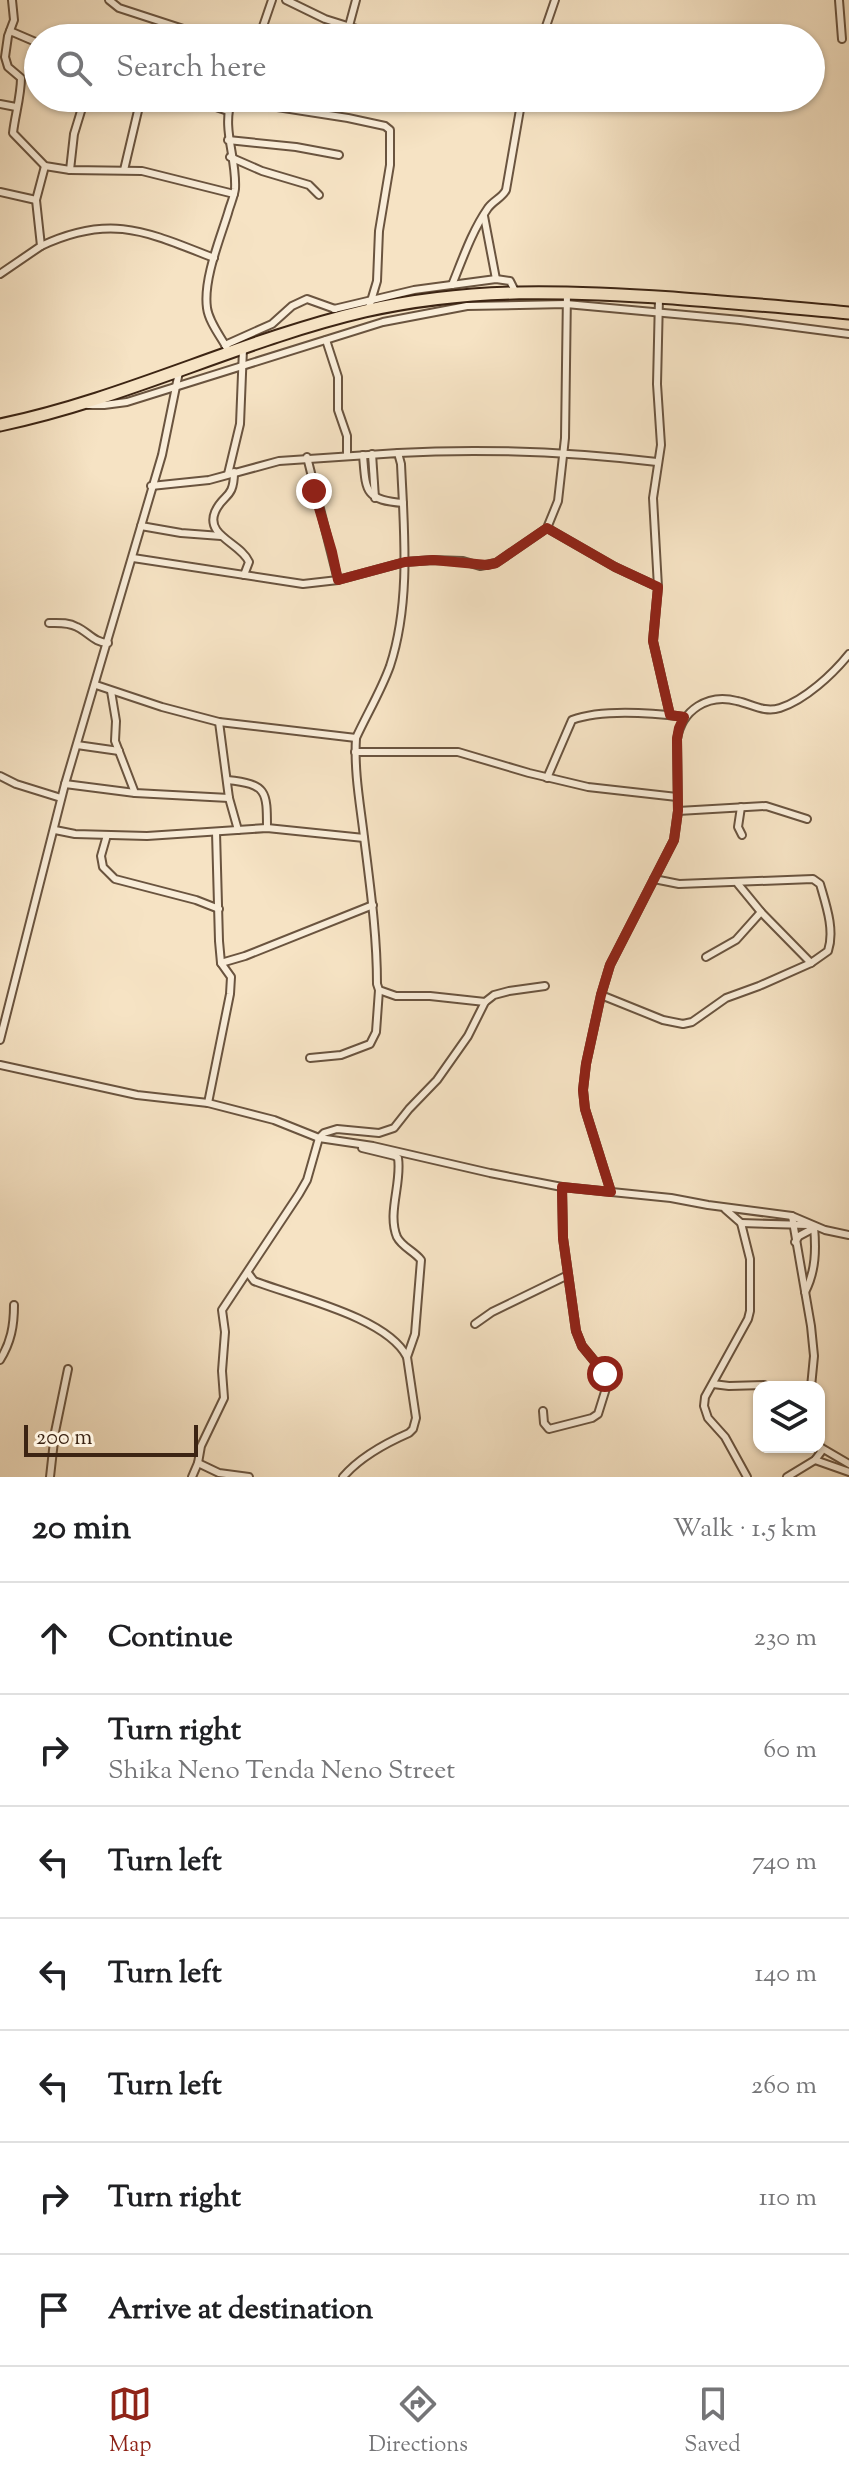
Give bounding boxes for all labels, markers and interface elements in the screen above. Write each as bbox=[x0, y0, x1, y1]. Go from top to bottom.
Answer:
search box bbox=[24, 24, 825, 112]
icon: search bbox=[52, 46, 96, 90]
text: Search here bbox=[116, 47, 266, 90]
route end bbox=[296, 473, 332, 509]
route start bbox=[587, 1356, 623, 1392]
map controls bbox=[753, 1381, 825, 1453]
button: layers bbox=[753, 1381, 825, 1453]
scale bar bbox=[24, 1421, 198, 1457]
text: 200 m bbox=[36, 1423, 92, 1455]
text: 20 min bbox=[32, 1505, 131, 1554]
text: Walk · 1.5 km bbox=[673, 1511, 817, 1548]
icon: ahead bbox=[32, 1616, 76, 1660]
text: Continue bbox=[108, 1617, 233, 1660]
text: 230 m bbox=[754, 1620, 817, 1657]
text: Turn right bbox=[108, 1710, 241, 1753]
icon: right bbox=[32, 1728, 76, 1772]
text: 60 m bbox=[763, 1732, 817, 1769]
text: Shika Neno Tenda Neno Street bbox=[108, 1753, 455, 1790]
icon: left bbox=[32, 1840, 76, 1884]
text: Turn left bbox=[108, 1841, 222, 1884]
text: 740 m bbox=[752, 1844, 817, 1881]
icon: left bbox=[32, 1952, 76, 1996]
text: Turn left bbox=[108, 1953, 222, 1996]
text: 140 m bbox=[754, 1956, 817, 1993]
icon: left bbox=[32, 2064, 76, 2108]
text: Turn left bbox=[108, 2065, 222, 2108]
text: 260 m bbox=[751, 2068, 817, 2105]
icon: right bbox=[32, 2176, 76, 2220]
text: Turn right bbox=[108, 2177, 241, 2220]
text: 110 m bbox=[759, 2180, 817, 2217]
icon: arrive bbox=[32, 2288, 76, 2332]
text: Arrive at destination bbox=[108, 2289, 373, 2332]
tab: Map bbox=[108, 2382, 152, 2462]
tab: Directions bbox=[369, 2382, 468, 2462]
tab: Saved bbox=[684, 2382, 741, 2462]

